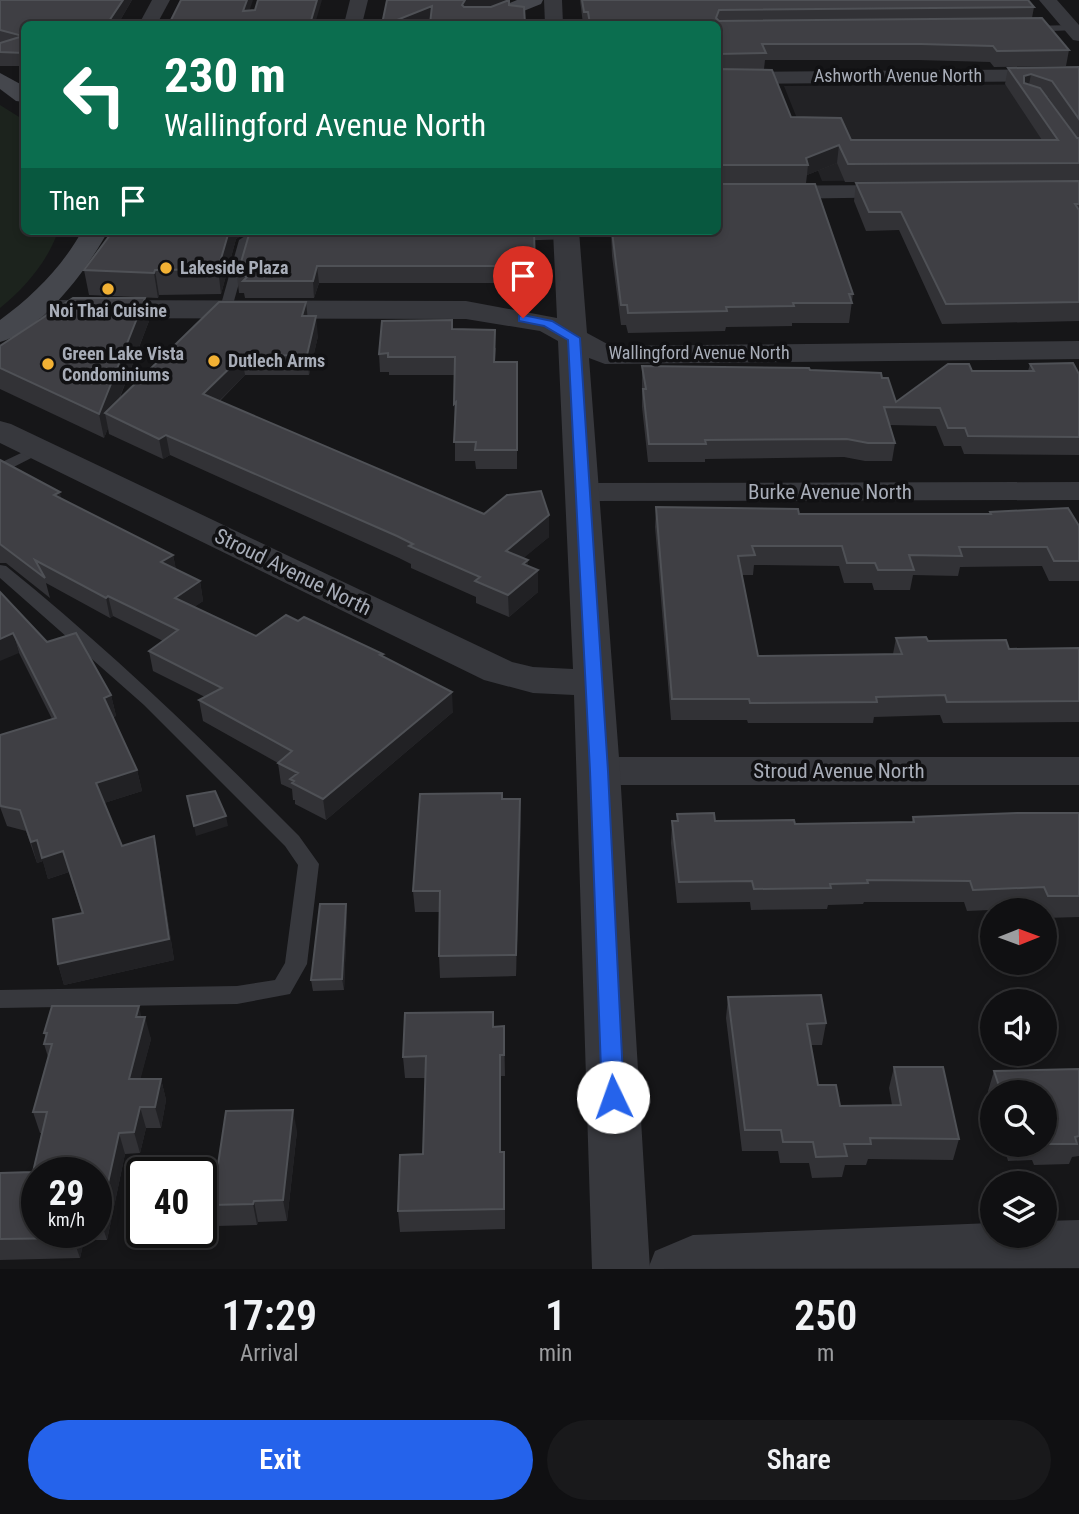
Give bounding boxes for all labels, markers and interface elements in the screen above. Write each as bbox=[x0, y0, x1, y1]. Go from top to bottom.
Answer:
text: 230 m bbox=[164, 47, 286, 104]
icon: left bbox=[49, 49, 140, 140]
street label: Ashworth Avenue North bbox=[814, 65, 982, 86]
text: Wallingford Avenue North bbox=[164, 106, 486, 144]
icon: arrive bbox=[114, 182, 152, 220]
text: Then bbox=[49, 186, 100, 216]
pin bbox=[493, 246, 553, 318]
place label: Lakeside Plaza bbox=[180, 257, 288, 278]
icon: arrive bbox=[504, 257, 542, 295]
marker: Lakeside Plaza bbox=[158, 260, 174, 276]
marker: Noi Thai Cuisine bbox=[100, 281, 116, 297]
place label: Noi Thai Cuisine bbox=[49, 300, 167, 321]
street label: Wallingford Avenue North bbox=[608, 342, 790, 363]
place label: Green Lake Vista Condominiums bbox=[62, 343, 184, 385]
place label: Dutlech Arms bbox=[228, 350, 325, 371]
marker: Dutlech Arms bbox=[206, 353, 222, 369]
marker: Green Lake Vista Condominiums bbox=[40, 356, 56, 372]
street label: Burke Avenue North bbox=[748, 480, 912, 504]
street label: Stroud Avenue North bbox=[211, 524, 375, 620]
street label: Stroud Avenue North bbox=[753, 759, 925, 783]
north arrow bbox=[980, 898, 1057, 975]
map controls bbox=[980, 898, 1057, 1248]
button: sound bbox=[980, 989, 1057, 1066]
position arrow bbox=[576, 1060, 650, 1134]
button: search bbox=[980, 1080, 1057, 1157]
speed limit sign: 40 bbox=[126, 1157, 217, 1248]
button: layers bbox=[980, 1171, 1057, 1248]
text: 29 bbox=[49, 1173, 84, 1214]
text: km/h bbox=[48, 1209, 85, 1230]
text: 17:29 bbox=[222, 1291, 317, 1340]
text: 1 bbox=[545, 1291, 566, 1340]
text: 250 bbox=[794, 1291, 857, 1340]
text: Arrival bbox=[240, 1340, 299, 1367]
text: min bbox=[539, 1340, 572, 1367]
text: m bbox=[817, 1340, 834, 1367]
button: Exit bbox=[28, 1420, 533, 1500]
button: Share bbox=[547, 1420, 1051, 1500]

